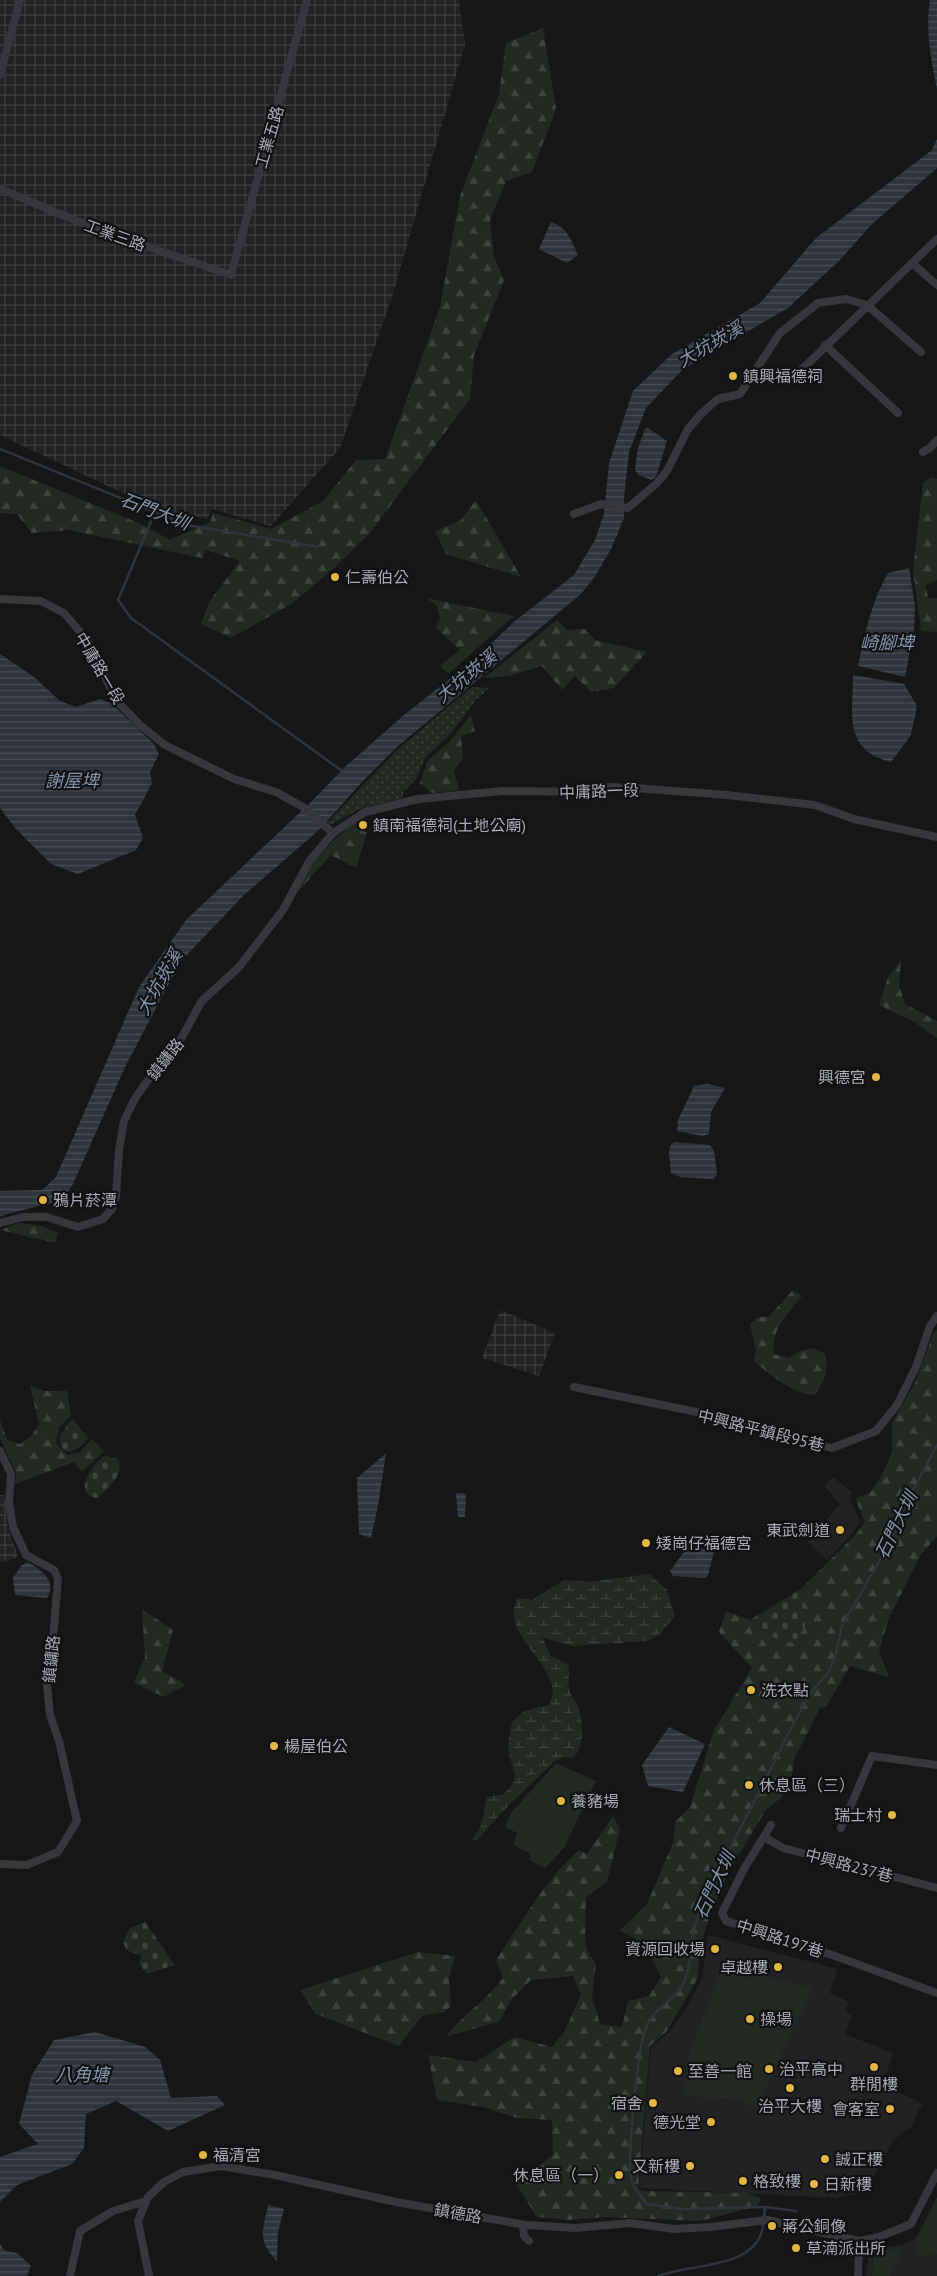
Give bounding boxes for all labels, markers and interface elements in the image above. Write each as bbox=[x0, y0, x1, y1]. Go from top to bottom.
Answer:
street label: 工業五路 bbox=[251, 103, 287, 171]
street label: 工業三路 bbox=[82, 215, 148, 255]
water label: 大坑崁溪 bbox=[673, 315, 750, 372]
place label: 鎮興福德祠 bbox=[743, 366, 823, 386]
marker: 鎮興福德祠 bbox=[727, 370, 739, 382]
water label: 石門大圳 bbox=[117, 487, 196, 536]
place label: 仁壽伯公 bbox=[345, 567, 409, 587]
marker: 仁壽伯公 bbox=[329, 571, 341, 583]
street label: 中庸路一段 bbox=[71, 629, 129, 707]
water label: 崎腳埤 bbox=[860, 631, 916, 654]
water label: 大坑崁溪 bbox=[431, 643, 504, 708]
water label: 謝屋埤 bbox=[45, 769, 101, 792]
street label: 中庸路一段 bbox=[559, 780, 639, 802]
place label: 鎮南福德祠(土地公廟) bbox=[373, 815, 526, 835]
marker: 鎮南福德祠(土地公廟) bbox=[357, 819, 369, 831]
water label: 大坑崁溪 bbox=[131, 942, 188, 1019]
street label: 鎮鏞路 bbox=[142, 1034, 188, 1084]
place label: 興德宮 bbox=[818, 1067, 866, 1087]
marker: 興德宮 bbox=[870, 1071, 882, 1083]
place label: 鴉片菸潭 bbox=[53, 1190, 117, 1210]
marker: 鴉片菸潭 bbox=[37, 1194, 49, 1206]
street label: 中興路平鎮段95巷 bbox=[696, 1405, 826, 1455]
water label: 石門大圳 bbox=[870, 1485, 923, 1562]
place label: 東武劍道 bbox=[766, 1520, 830, 1540]
marker: 東武劍道 bbox=[834, 1524, 846, 1536]
place label: 矮崗仔福德宮 bbox=[656, 1533, 752, 1553]
marker: 矮崗仔福德宮 bbox=[640, 1537, 652, 1549]
street label: 鎮鏞路 bbox=[39, 1634, 63, 1684]
place label: 洗衣點 bbox=[761, 1680, 809, 1700]
marker: 洗衣點 bbox=[745, 1684, 757, 1696]
place label: 楊屋伯公 bbox=[284, 1736, 348, 1756]
marker: 楊屋伯公 bbox=[268, 1740, 280, 1752]
place label: 休息區（三） bbox=[759, 1775, 855, 1795]
marker: 休息區（三） bbox=[743, 1779, 755, 1791]
place label: 養豬場 bbox=[571, 1791, 619, 1811]
marker: 養豬場 bbox=[555, 1795, 567, 1807]
place label: 瑞士村 bbox=[834, 1805, 882, 1825]
marker: 瑞士村 bbox=[886, 1809, 898, 1821]
street label: 中興路237巷 bbox=[803, 1844, 895, 1886]
water label: 石門大圳 bbox=[688, 1845, 741, 1922]
street label: 中興路197巷 bbox=[734, 1915, 826, 1961]
place label: 資源回收場 bbox=[625, 1939, 705, 1959]
marker: 資源回收場 bbox=[709, 1943, 721, 1955]
place label: 卓越樓 bbox=[720, 1957, 768, 1977]
marker: 卓越樓 bbox=[772, 1961, 784, 1973]
place label: 操場 bbox=[760, 2009, 792, 2029]
marker: 操場 bbox=[744, 2013, 756, 2025]
place label: 治平高中 bbox=[779, 2059, 843, 2079]
place label: 至善一館 bbox=[688, 2061, 752, 2081]
marker: 群閒樓 bbox=[868, 2061, 880, 2073]
water label: 八角塘 bbox=[55, 2063, 112, 2086]
marker: 治平高中 bbox=[763, 2063, 775, 2075]
marker: 至善一館 bbox=[672, 2065, 684, 2077]
place label: 群閒樓 bbox=[850, 2074, 898, 2094]
marker: 治平大樓 bbox=[784, 2082, 796, 2094]
place label: 宿舍 bbox=[611, 2093, 643, 2113]
place label: 治平大樓 bbox=[758, 2096, 822, 2116]
marker: 宿舍 bbox=[647, 2097, 659, 2109]
place label: 會客室 bbox=[832, 2099, 880, 2119]
marker: 會客室 bbox=[884, 2103, 896, 2115]
place label: 德光堂 bbox=[653, 2112, 701, 2132]
marker: 德光堂 bbox=[705, 2116, 717, 2128]
place label: 福清宮 bbox=[213, 2145, 261, 2165]
marker: 福清宮 bbox=[197, 2149, 209, 2161]
place label: 誠正樓 bbox=[835, 2149, 883, 2169]
marker: 誠正樓 bbox=[819, 2153, 831, 2165]
place label: 又新樓 bbox=[632, 2156, 680, 2176]
marker: 又新樓 bbox=[684, 2160, 696, 2172]
place label: 休息區（一） bbox=[513, 2165, 609, 2185]
marker: 休息區（一） bbox=[613, 2169, 625, 2181]
place label: 格致樓 bbox=[753, 2171, 801, 2191]
place label: 日新樓 bbox=[824, 2174, 872, 2194]
marker: 格致樓 bbox=[737, 2175, 749, 2187]
marker: 日新樓 bbox=[808, 2178, 820, 2190]
street label: 鎮德路 bbox=[433, 2199, 483, 2227]
place label: 蔣公銅像 bbox=[782, 2216, 846, 2236]
marker: 蔣公銅像 bbox=[766, 2220, 778, 2232]
place label: 草湳派出所 bbox=[806, 2238, 886, 2258]
marker: 草湳派出所 bbox=[790, 2242, 802, 2254]

